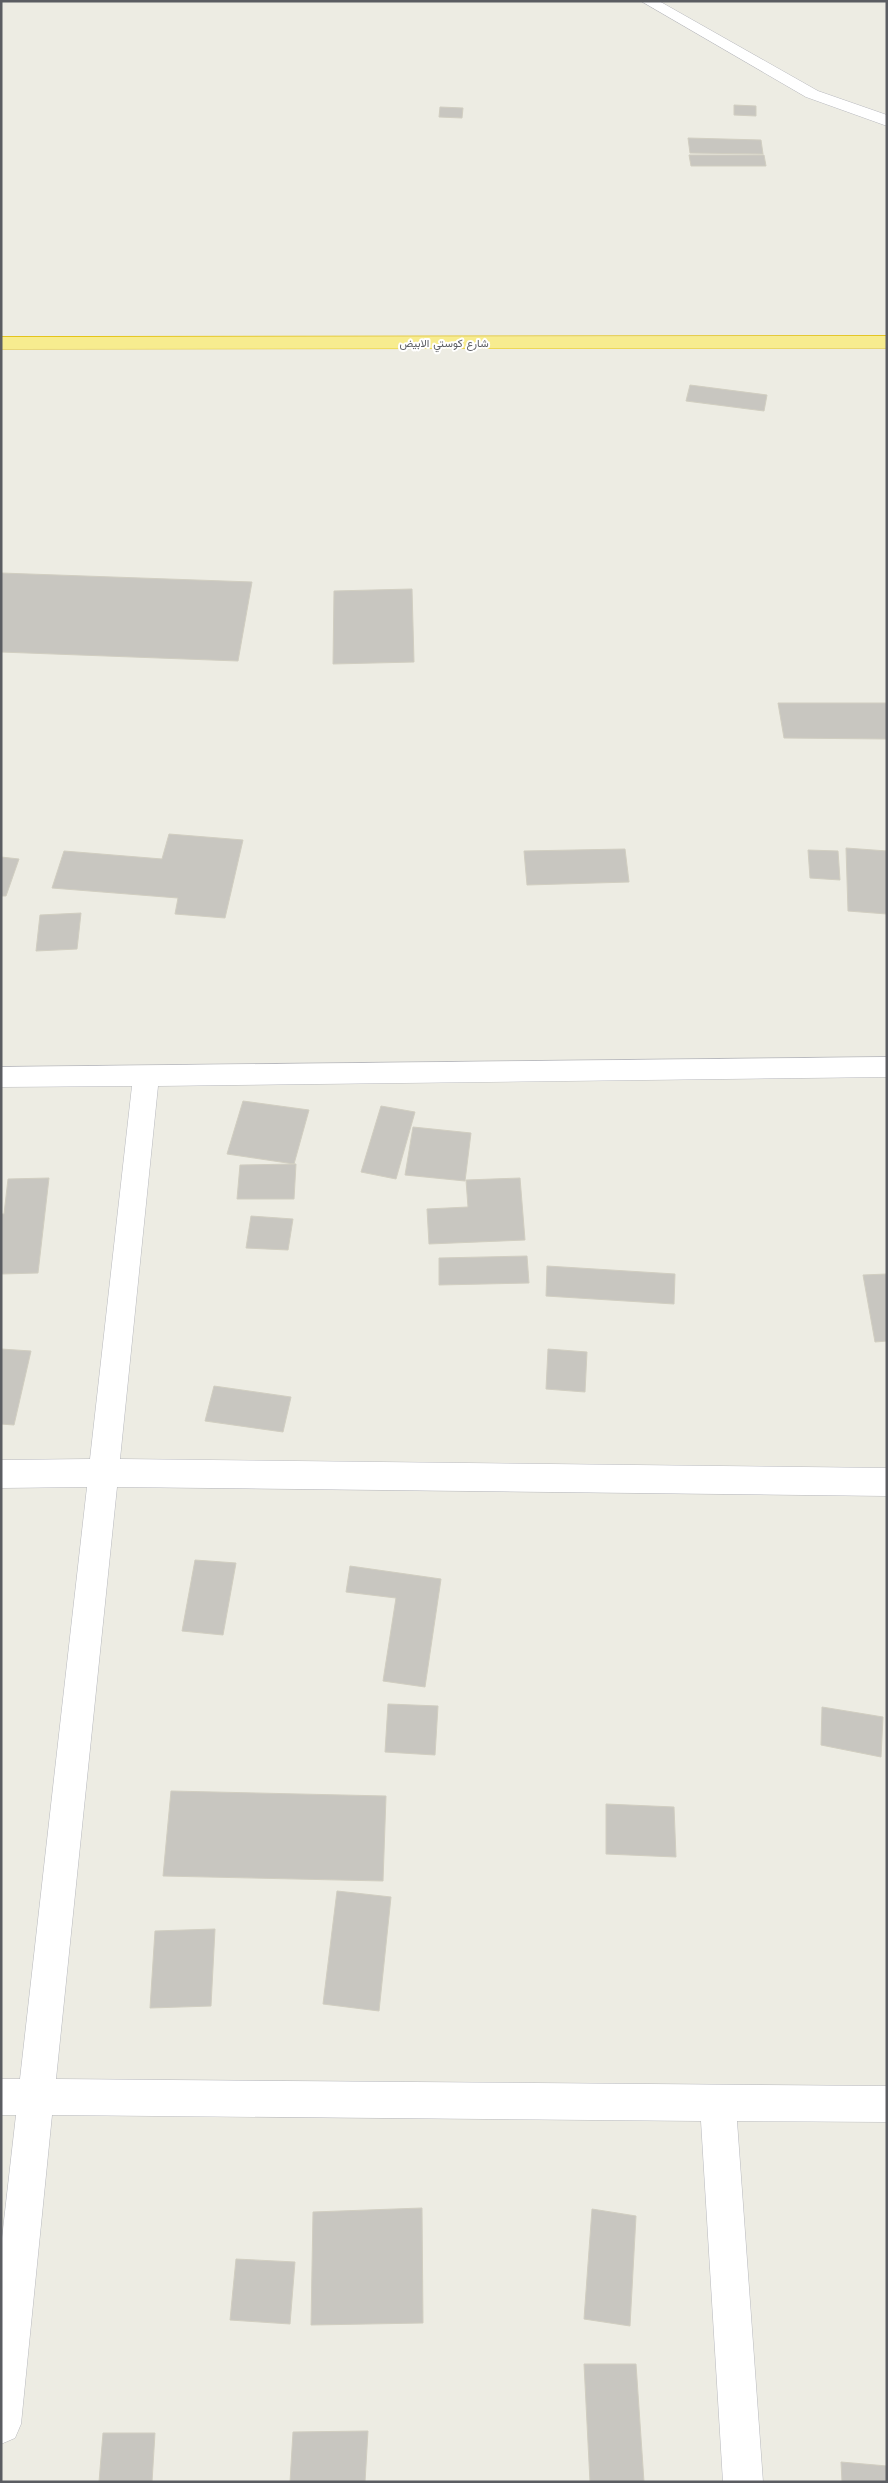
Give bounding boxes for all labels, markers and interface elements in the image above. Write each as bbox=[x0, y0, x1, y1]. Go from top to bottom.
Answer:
street label: شارع كوستي الابيض bbox=[399, 337, 489, 353]

